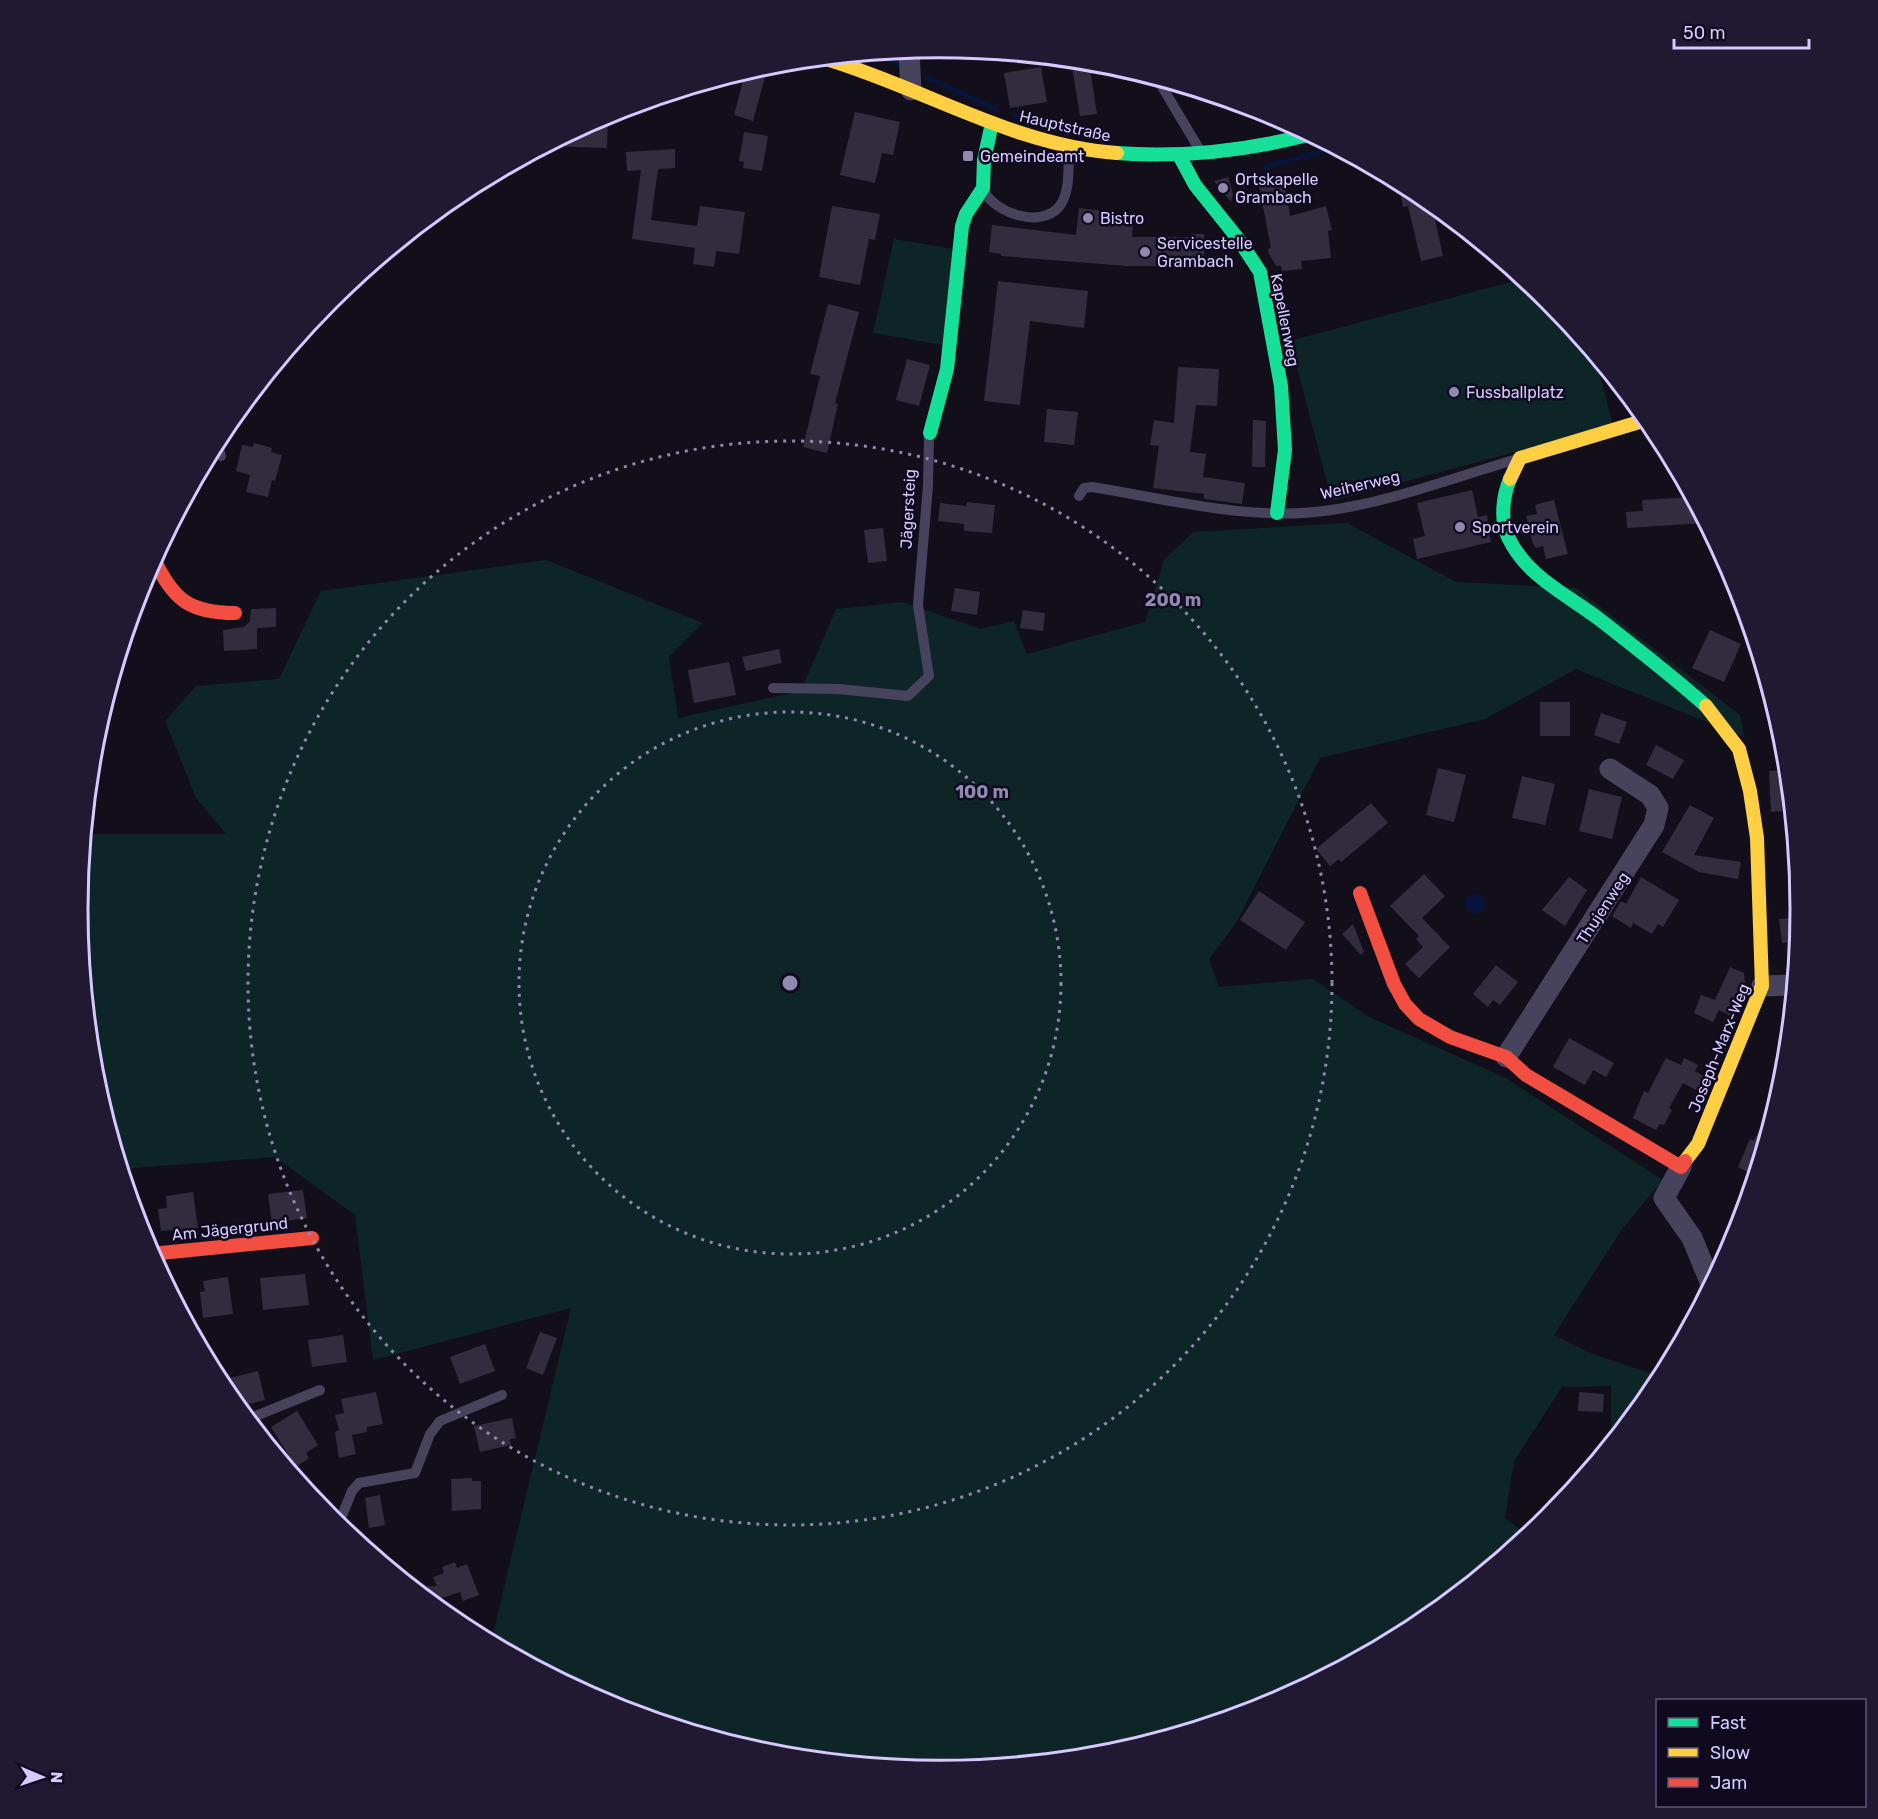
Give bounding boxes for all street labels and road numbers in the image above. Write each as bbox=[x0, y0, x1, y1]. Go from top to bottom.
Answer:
street label: Hauptstraße bbox=[1017, 106, 1113, 146]
street label: Kapellenweg bbox=[1267, 272, 1303, 368]
street label: Weiherweg bbox=[1318, 467, 1402, 503]
street label: Jägersteig bbox=[896, 468, 920, 550]
street label: Thujenweg bbox=[1573, 868, 1633, 948]
street label: Joseph-Marx-Weg bbox=[1684, 981, 1754, 1115]
street label: Am Jägergrund bbox=[171, 1213, 289, 1245]

